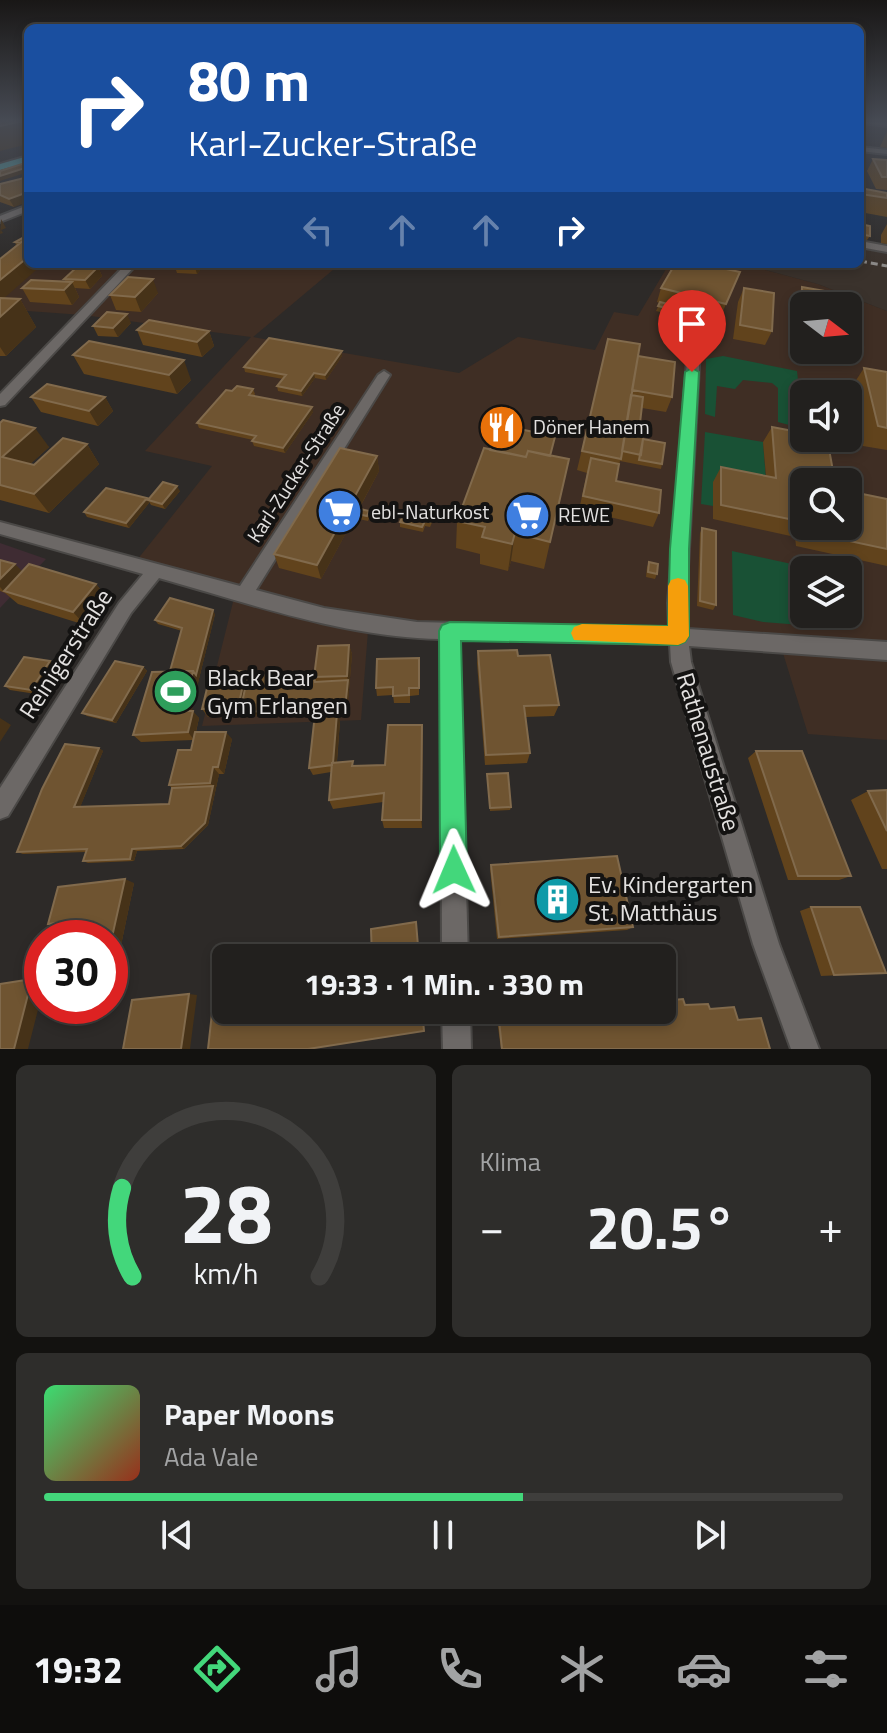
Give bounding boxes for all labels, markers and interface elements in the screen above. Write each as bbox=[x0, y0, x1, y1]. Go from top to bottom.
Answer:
text: 80 m bbox=[188, 38, 310, 123]
icon: right bbox=[56, 56, 160, 160]
text: Karl-Zucker-Straße bbox=[188, 115, 477, 170]
icon: left bbox=[296, 208, 340, 252]
icon: ahead bbox=[380, 208, 424, 252]
icon: ahead bbox=[464, 208, 508, 252]
icon: right bbox=[548, 208, 592, 252]
pin bbox=[658, 290, 726, 372]
north arrow bbox=[790, 292, 862, 364]
map controls bbox=[790, 292, 862, 628]
icon: arrive bbox=[670, 302, 714, 346]
button: sound bbox=[790, 380, 862, 452]
street label: Karl-Zucker-Straße bbox=[239, 397, 352, 549]
restaurant icon: Döner Hanem bbox=[478, 403, 526, 451]
place label: Döner Hanem bbox=[533, 411, 650, 442]
button: search bbox=[790, 468, 862, 540]
supermarket icon: ebl-Naturkost bbox=[316, 488, 364, 536]
supermarket icon: REWE bbox=[503, 491, 551, 539]
place label: ebl-Naturkost bbox=[371, 496, 489, 527]
place label: REWE bbox=[558, 499, 610, 530]
button: layers bbox=[790, 556, 862, 628]
street label: Reinigerstraße bbox=[10, 581, 121, 726]
place label: Black Bear Gym Erlangen bbox=[207, 659, 348, 723]
sports icon: Black Bear Gym Erlangen bbox=[152, 668, 200, 716]
street label: Rathenaustraße bbox=[668, 668, 750, 835]
position arrow bbox=[412, 828, 496, 912]
place label: Ev. Kindergarten St. Matthäus bbox=[588, 866, 753, 930]
building icon: Ev. Kindergarten St. Matthäus bbox=[533, 875, 581, 923]
speed limit sign: 30 bbox=[24, 920, 128, 1024]
text: 19:33 · 1 Min. · 330 m bbox=[304, 961, 584, 1007]
text: Klima bbox=[480, 1142, 541, 1181]
text: 28 bbox=[179, 1149, 272, 1275]
text: 20.5° bbox=[586, 1181, 736, 1272]
text: − bbox=[480, 1193, 504, 1260]
text: + bbox=[818, 1193, 843, 1260]
text: km/h bbox=[193, 1252, 258, 1295]
text: Paper Moons bbox=[164, 1391, 334, 1437]
text: Ada Vale bbox=[164, 1437, 258, 1476]
icon: previous bbox=[155, 1513, 199, 1557]
icon: pause bbox=[421, 1513, 465, 1557]
icon: next bbox=[688, 1513, 732, 1557]
icon: directions bbox=[189, 1641, 245, 1697]
icon: music bbox=[311, 1641, 367, 1697]
icon: phone bbox=[432, 1641, 488, 1697]
icon: climate bbox=[554, 1641, 610, 1697]
icon: car bbox=[676, 1641, 732, 1697]
icon: filters bbox=[798, 1641, 854, 1697]
text: 19:32 bbox=[33, 1642, 123, 1697]

